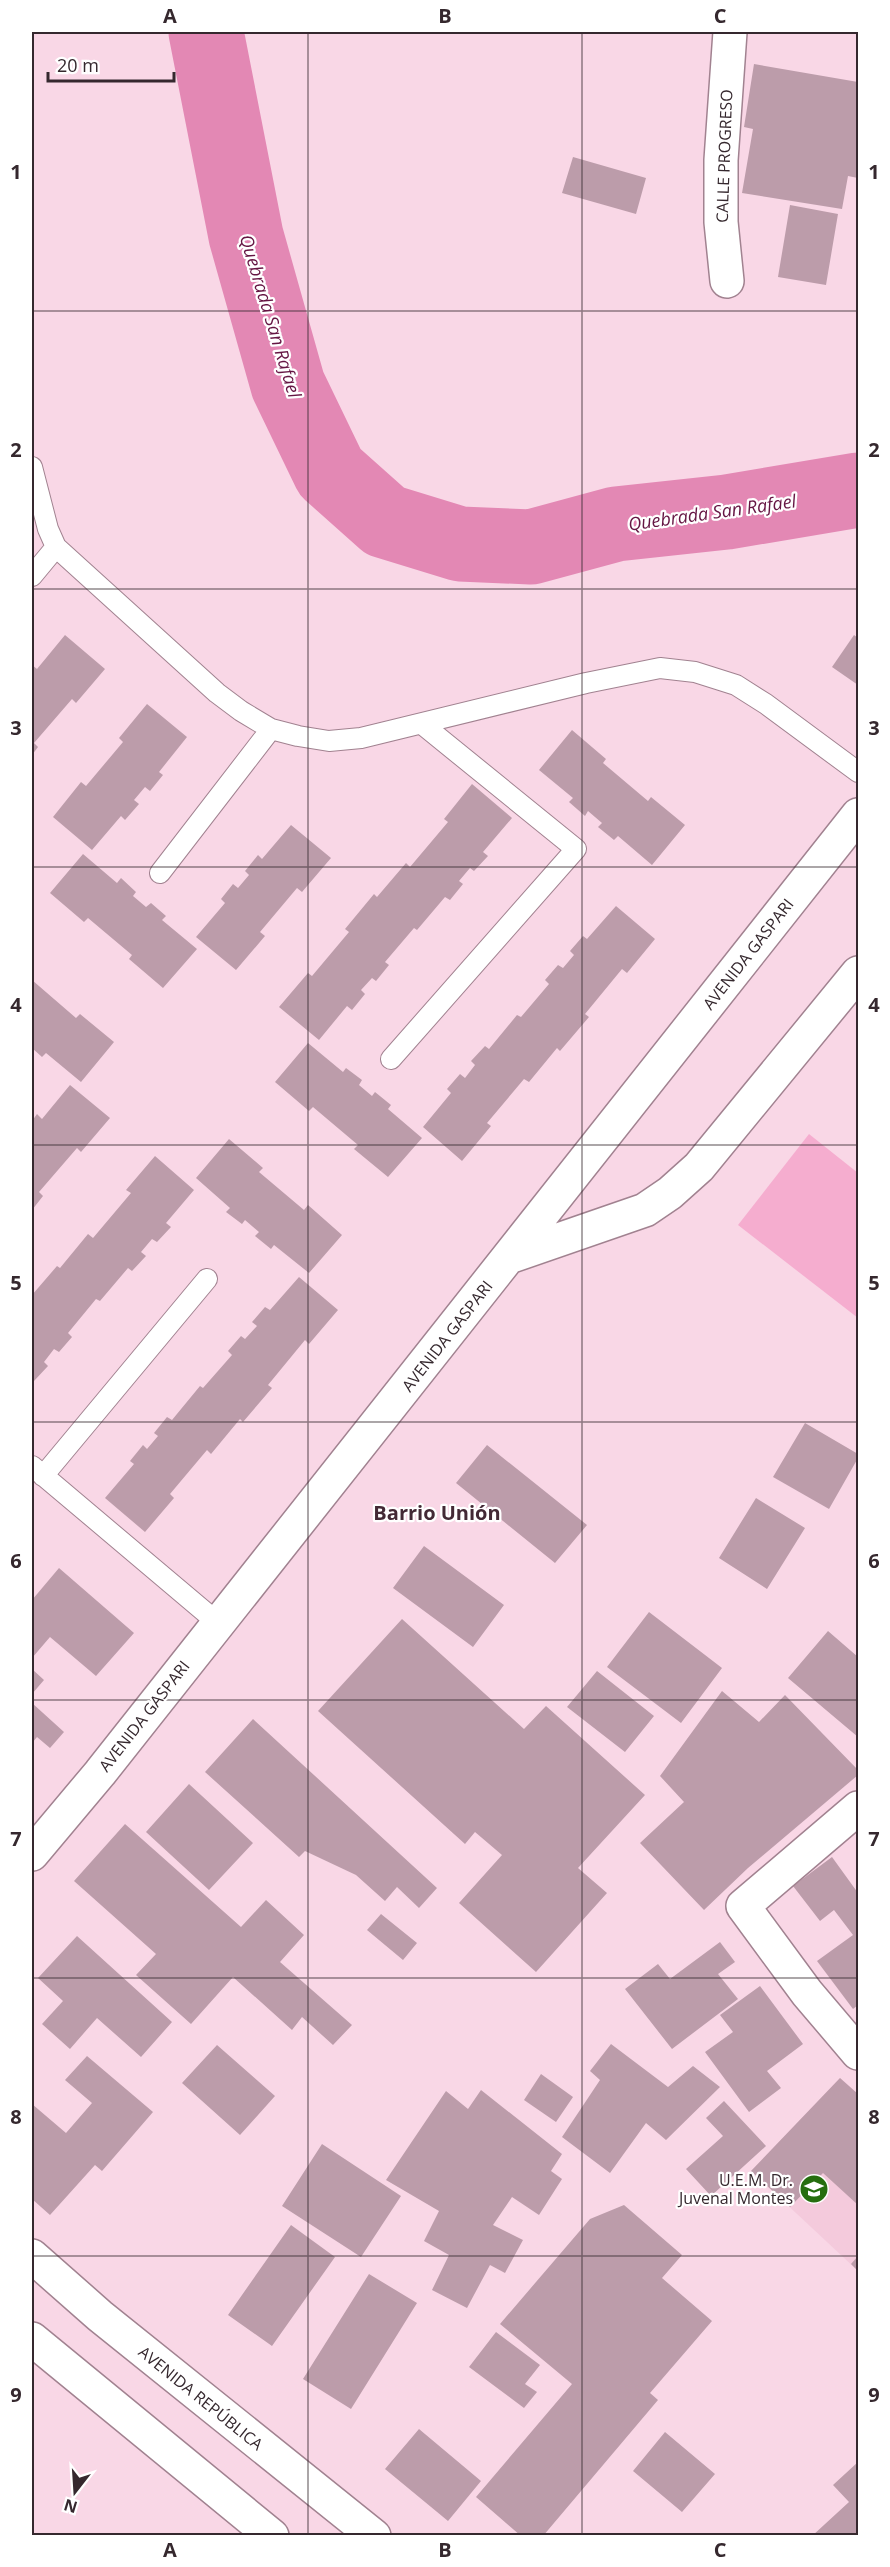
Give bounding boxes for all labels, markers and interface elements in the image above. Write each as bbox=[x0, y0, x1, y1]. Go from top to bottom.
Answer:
text: A bbox=[163, 2, 177, 29]
text: B bbox=[438, 2, 452, 29]
text: C bbox=[714, 2, 727, 29]
scale bar bbox=[48, 45, 174, 83]
text: 20 m bbox=[57, 53, 99, 77]
street label: CALLE PROGRESO bbox=[711, 89, 737, 223]
text: 1 bbox=[10, 158, 22, 185]
text: 1 bbox=[868, 158, 880, 185]
water label: Quebrada San Rafael bbox=[235, 232, 307, 401]
text: 2 bbox=[10, 436, 22, 463]
text: 2 bbox=[868, 436, 880, 463]
water label: Quebrada San Rafael bbox=[626, 488, 798, 536]
text: 3 bbox=[10, 714, 22, 741]
text: 3 bbox=[868, 714, 880, 741]
street label: AVENIDA GASPARI bbox=[698, 894, 798, 1014]
text: 4 bbox=[10, 991, 22, 1018]
text: 4 bbox=[868, 991, 880, 1018]
text: 5 bbox=[10, 1269, 22, 1296]
text: 5 bbox=[868, 1269, 880, 1296]
street label: AVENIDA GASPARI bbox=[397, 1276, 497, 1396]
district label: Barrio Unión bbox=[373, 1499, 501, 1526]
text: 6 bbox=[10, 1547, 22, 1574]
text: 6 bbox=[868, 1547, 880, 1574]
street label: AVENIDA GASPARI bbox=[94, 1656, 194, 1776]
text: 7 bbox=[10, 1825, 22, 1852]
text: 7 bbox=[868, 1825, 880, 1852]
text: 8 bbox=[10, 2103, 22, 2130]
text: 8 bbox=[868, 2103, 880, 2130]
place label: U.E.M. Dr. Juvenal Montes bbox=[677, 2169, 793, 2209]
school or university icon: U.E.M. Dr. Juvenal Montes bbox=[798, 2173, 830, 2205]
street label: AVENIDA REPÚBLICA bbox=[134, 2341, 269, 2456]
text: 9 bbox=[10, 2381, 22, 2408]
text: 9 bbox=[868, 2381, 880, 2408]
north arrow bbox=[45, 2462, 105, 2522]
text: N bbox=[61, 2494, 80, 2519]
text: A bbox=[163, 2536, 177, 2563]
text: B bbox=[438, 2536, 452, 2563]
text: C bbox=[714, 2536, 727, 2563]

